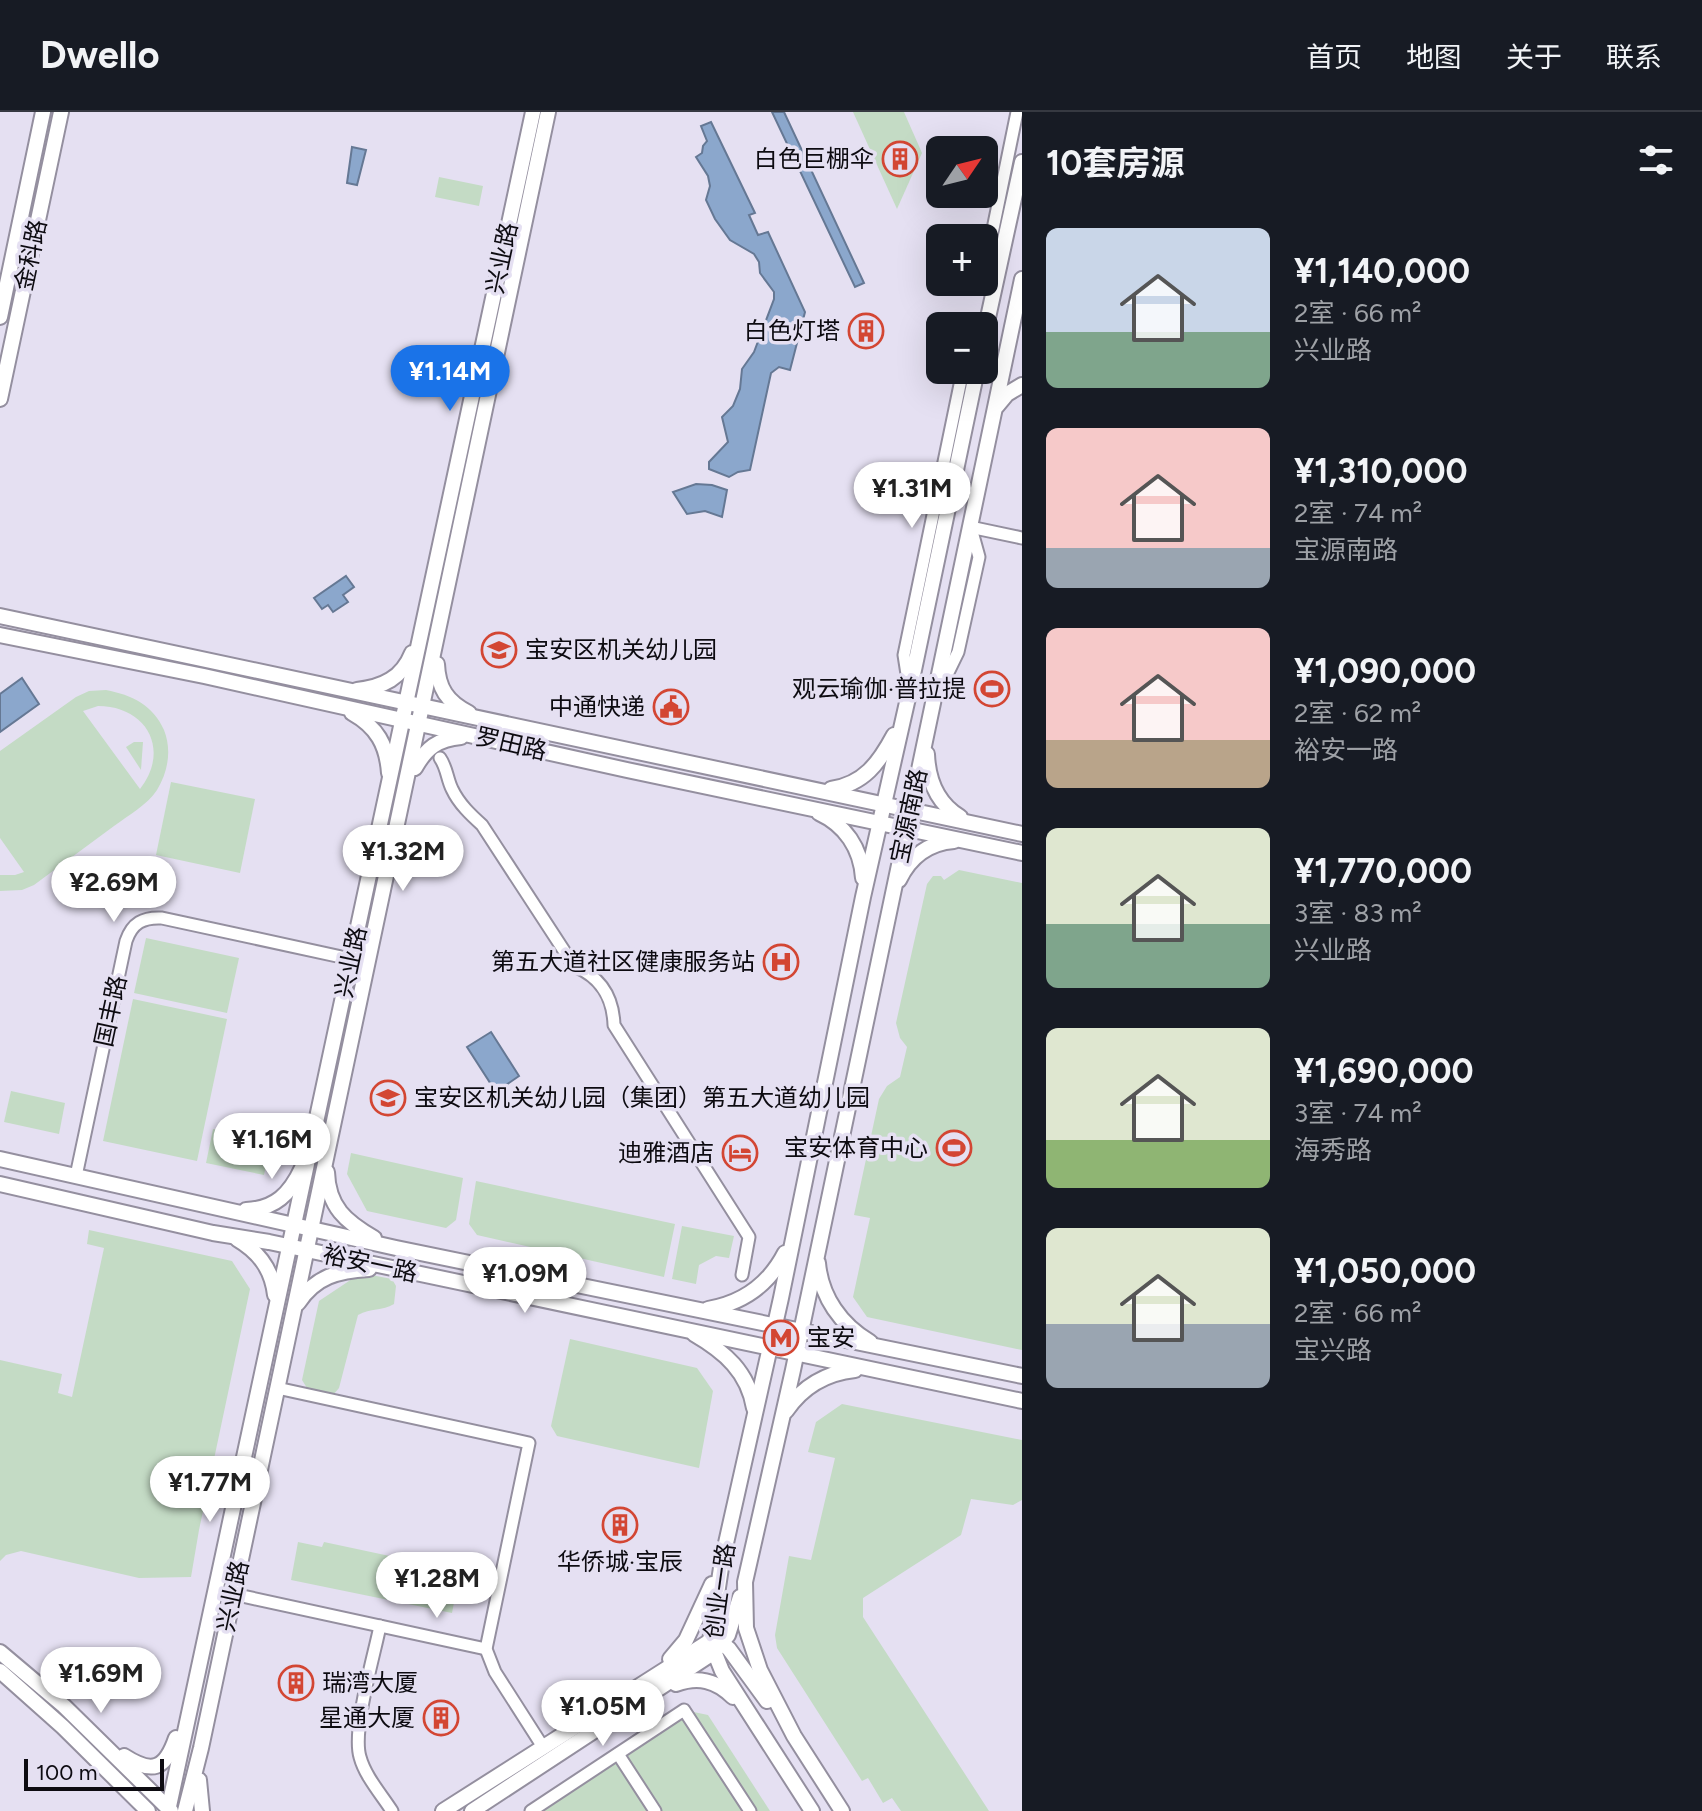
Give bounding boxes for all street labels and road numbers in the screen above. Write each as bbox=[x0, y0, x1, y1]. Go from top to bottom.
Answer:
street label: 金科路 bbox=[9, 217, 52, 293]
street label: 兴业路 bbox=[480, 220, 523, 296]
street label: 罗田路 bbox=[473, 721, 549, 766]
street label: 宝源南路 bbox=[884, 766, 933, 866]
street label: 兴业路 bbox=[329, 924, 372, 1000]
street label: 国丰路 bbox=[89, 973, 132, 1049]
street label: 裕安一路 bbox=[320, 1239, 420, 1288]
street label: 创业一路 bbox=[698, 1541, 741, 1640]
street label: 兴业路 bbox=[211, 1558, 254, 1634]

